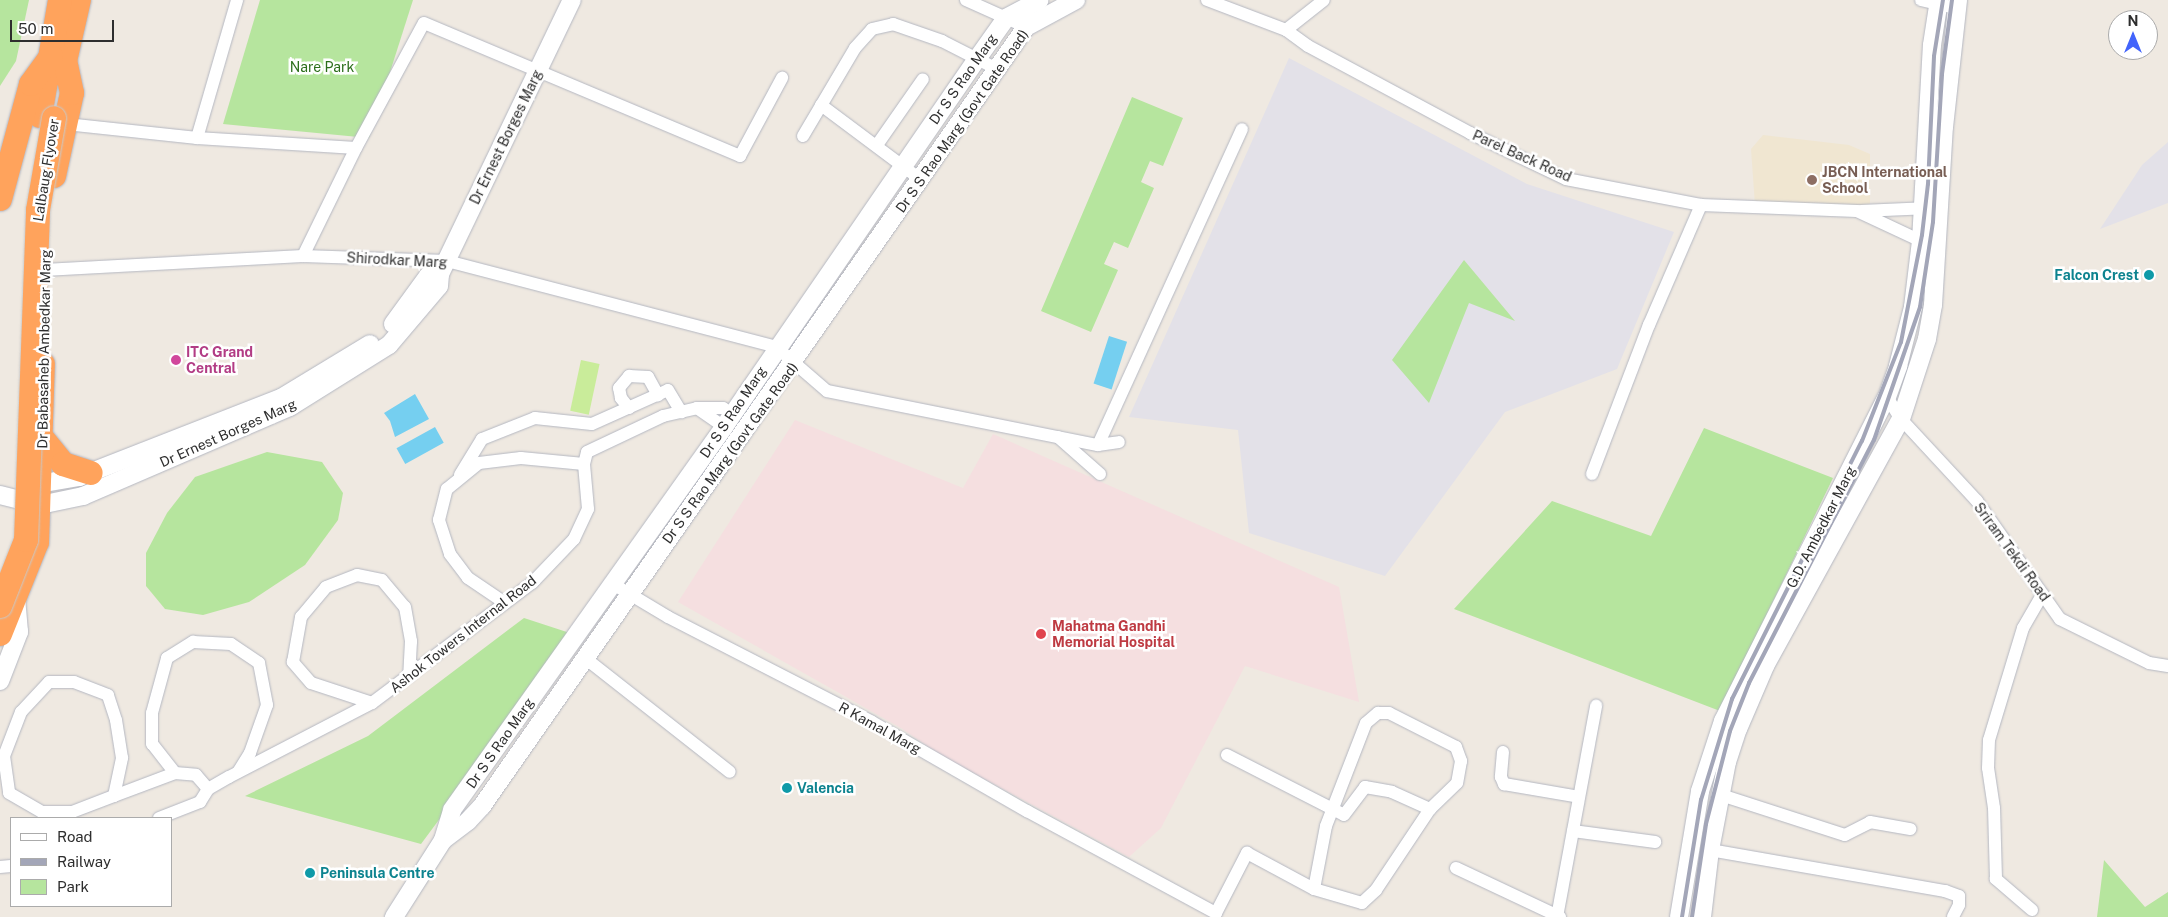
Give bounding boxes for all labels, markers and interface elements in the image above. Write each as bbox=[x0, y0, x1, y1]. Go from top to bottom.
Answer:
scale bar bbox=[12, 10, 116, 42]
north arrow bbox=[2108, 10, 2158, 60]
text: N bbox=[2128, 13, 2138, 29]
text: 50 m bbox=[18, 20, 53, 37]
street label: Dr S S Rao Marg (Govt Gate Road) bbox=[892, 26, 1032, 216]
street label: Dr S S Rao Marg bbox=[926, 31, 1000, 127]
park label: Nare Park bbox=[290, 59, 354, 75]
street label: Dr Ernest Borges Marg bbox=[466, 67, 546, 207]
street label: Lalbaug Flyover bbox=[30, 117, 62, 223]
street label: Parel Back Road bbox=[1470, 127, 1574, 185]
place label: JBCN International School bbox=[1822, 164, 1947, 196]
marker: JBCN International School bbox=[1806, 174, 1818, 186]
street label: Dr Babasaheb Ambedkar Marg bbox=[34, 249, 54, 449]
street label: Shirodkar Marg bbox=[346, 249, 448, 271]
place label: Falcon Crest bbox=[2054, 267, 2139, 283]
marker: Falcon Crest bbox=[2143, 269, 2155, 281]
place label: ITC Grand Central bbox=[186, 344, 253, 377]
marker: ITC Grand Central bbox=[170, 354, 182, 366]
street label: Dr S S Rao Marg (Govt Gate Road) bbox=[659, 359, 801, 547]
street label: Dr S S Rao Marg bbox=[696, 363, 770, 461]
street label: Dr Ernest Borges Marg bbox=[157, 395, 299, 471]
street label: G.D. Ambedkar Marg bbox=[1783, 463, 1859, 591]
street label: Sriram Tekdi Road bbox=[1970, 499, 2054, 605]
street label: Ashok Towers Internal Road bbox=[387, 572, 539, 696]
place label: Mahatma Gandhi Memorial Hospital bbox=[1052, 618, 1175, 650]
marker: Mahatma Gandhi Memorial Hospital bbox=[1034, 627, 1048, 641]
street label: Dr S S Rao Marg bbox=[463, 695, 537, 791]
street label: R Kamal Marg bbox=[836, 698, 924, 758]
place label: Valencia bbox=[797, 780, 854, 796]
marker: Valencia bbox=[781, 782, 793, 794]
legend bbox=[10, 817, 172, 907]
text: Road bbox=[57, 828, 93, 845]
text: Railway bbox=[57, 853, 111, 870]
place label: Peninsula Centre bbox=[320, 865, 435, 881]
marker: Peninsula Centre bbox=[304, 867, 316, 879]
text: Park bbox=[57, 878, 89, 895]

